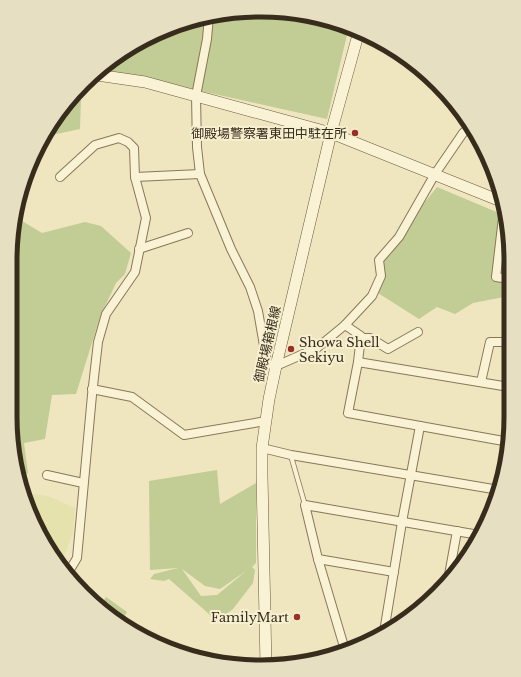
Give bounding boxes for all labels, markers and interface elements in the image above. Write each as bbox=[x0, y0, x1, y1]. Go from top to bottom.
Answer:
place label: 御殿場警察署東田中駐在所 bbox=[191, 125, 347, 142]
marker: 御殿場警察署東田中駐在所 bbox=[350, 128, 360, 138]
street label: 御殿場箱根線 bbox=[250, 304, 285, 384]
place label: Showa Shell Sekiyu bbox=[299, 334, 380, 366]
marker: Showa Shell Sekiyu bbox=[286, 344, 296, 354]
place label: FamilyMart bbox=[211, 609, 289, 626]
marker: FamilyMart bbox=[292, 612, 302, 622]

